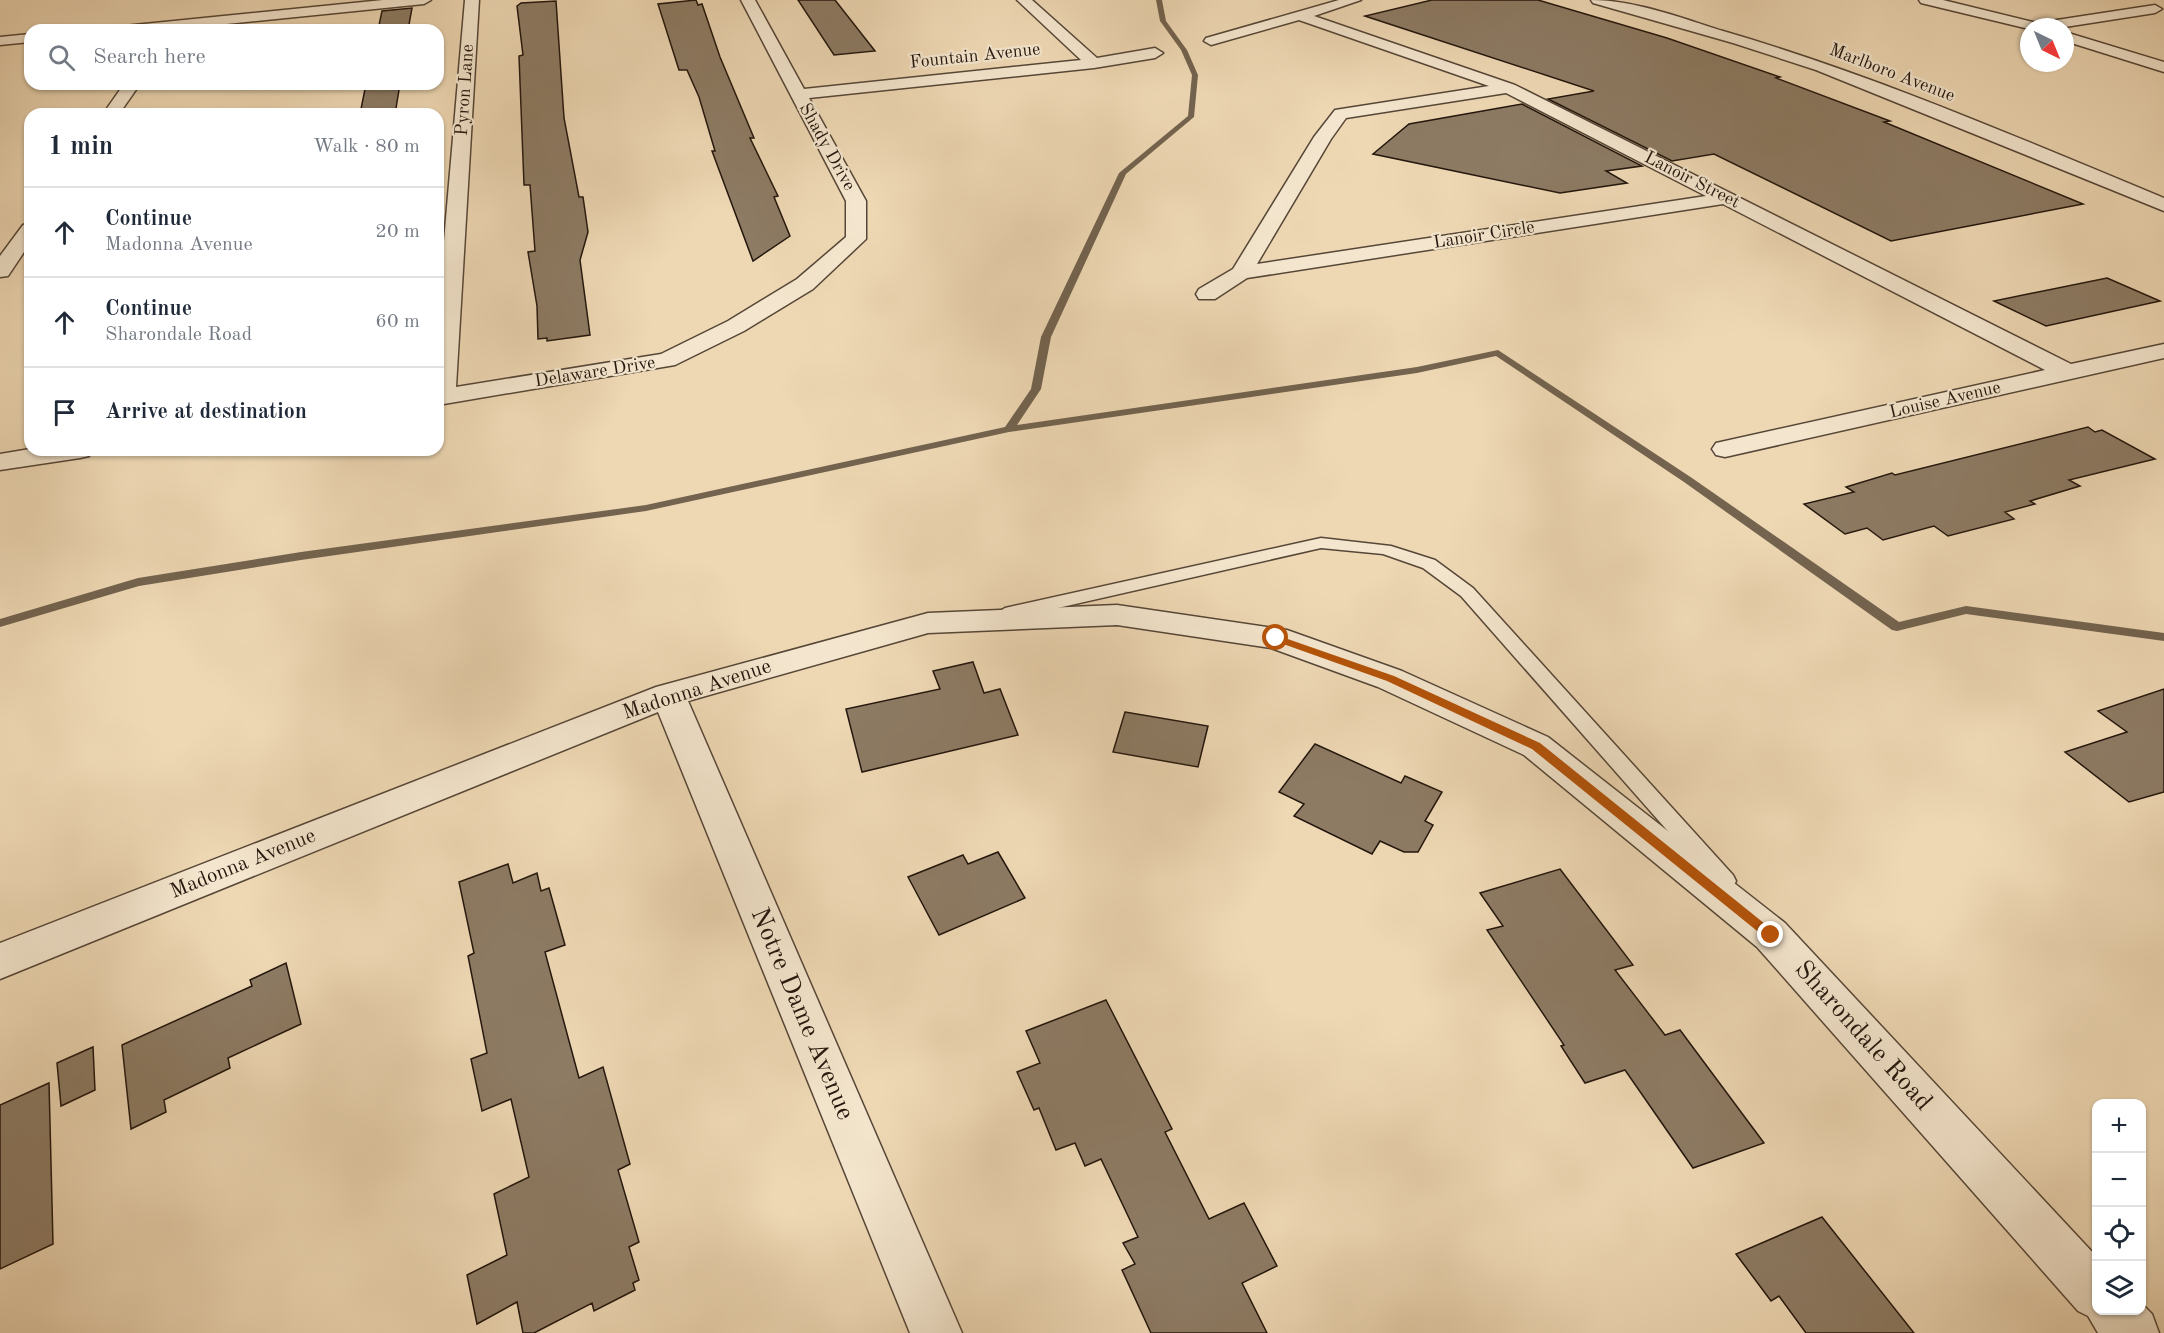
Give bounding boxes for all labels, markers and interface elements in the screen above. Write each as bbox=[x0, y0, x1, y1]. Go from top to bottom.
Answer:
north arrow bbox=[2020, 18, 2074, 72]
search box bbox=[24, 24, 444, 90]
street label: Fountain Avenue bbox=[909, 40, 1041, 72]
icon: search bbox=[45, 41, 78, 74]
street label: Marlboro Avenue bbox=[1827, 41, 1957, 105]
street label: Pyron Lane bbox=[453, 44, 477, 136]
text: Search here bbox=[93, 46, 206, 68]
street label: Shady Drive bbox=[796, 100, 858, 194]
text: 1 min bbox=[48, 134, 113, 160]
text: Walk · 80 m bbox=[313, 137, 420, 157]
street label: Lanoir Street bbox=[1641, 148, 1743, 212]
text: Continue bbox=[105, 208, 192, 230]
icon: ahead bbox=[48, 216, 81, 249]
street label: Lanoir Circle bbox=[1432, 218, 1536, 252]
text: 20 m bbox=[375, 222, 420, 242]
text: Madonna Avenue bbox=[105, 235, 253, 255]
text: Continue bbox=[105, 298, 192, 320]
icon: ahead bbox=[48, 306, 81, 339]
text: 60 m bbox=[375, 312, 420, 332]
text: Sharondale Road bbox=[105, 325, 252, 345]
street label: Delaware Drive bbox=[533, 354, 657, 390]
street label: Louise Avenue bbox=[1888, 378, 2002, 422]
icon: arrive bbox=[48, 396, 81, 429]
text: Arrive at destination bbox=[105, 401, 307, 423]
route start bbox=[1262, 624, 1288, 650]
street label: Madonna Avenue bbox=[620, 656, 774, 724]
street label: Madonna Avenue bbox=[167, 825, 319, 903]
street label: Notre Dame Avenue bbox=[746, 904, 858, 1124]
route end bbox=[1757, 921, 1783, 947]
street label: Sharondale Road bbox=[1789, 956, 1937, 1116]
map controls bbox=[2092, 1099, 2146, 1315]
button: + bbox=[2092, 1099, 2146, 1153]
button: − bbox=[2092, 1153, 2146, 1207]
button: locate bbox=[2092, 1207, 2146, 1261]
button: layers bbox=[2092, 1261, 2146, 1315]

